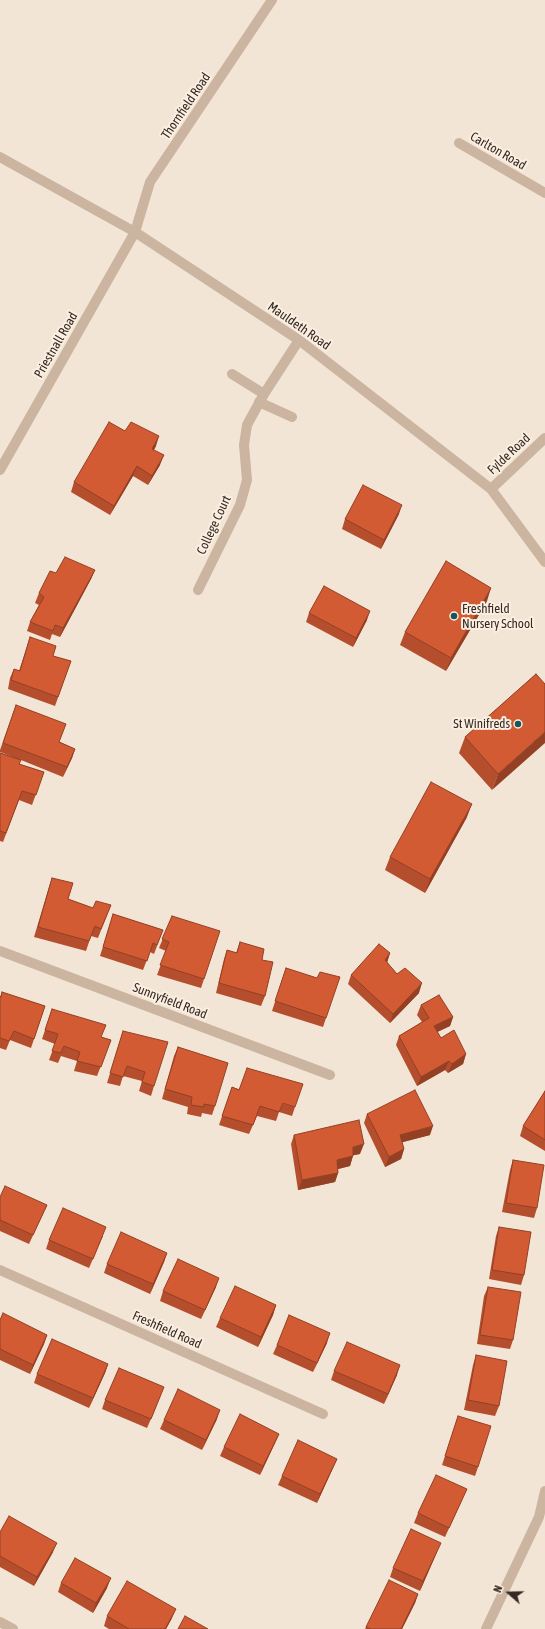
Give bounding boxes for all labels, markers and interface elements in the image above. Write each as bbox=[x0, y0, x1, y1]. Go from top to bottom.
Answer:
street label: Thornfield Road bbox=[158, 70, 214, 142]
street label: Carlton Road bbox=[467, 129, 529, 173]
street label: Mauldeth Road bbox=[265, 299, 333, 353]
street label: Priestnall Road bbox=[31, 309, 81, 381]
street label: Fylde Road bbox=[484, 430, 534, 478]
street label: College Court bbox=[194, 493, 234, 557]
place label: Freshfield Nursery School bbox=[462, 601, 533, 632]
marker: Freshfield Nursery School bbox=[449, 611, 459, 621]
place label: St Winifreds bbox=[453, 716, 510, 732]
marker: St Winifreds bbox=[513, 719, 523, 729]
street label: Sunnyfield Road bbox=[131, 980, 209, 1022]
street label: Freshfield Road bbox=[130, 1308, 204, 1352]
north arrow bbox=[489, 1573, 529, 1613]
text: N bbox=[491, 1584, 504, 1594]

